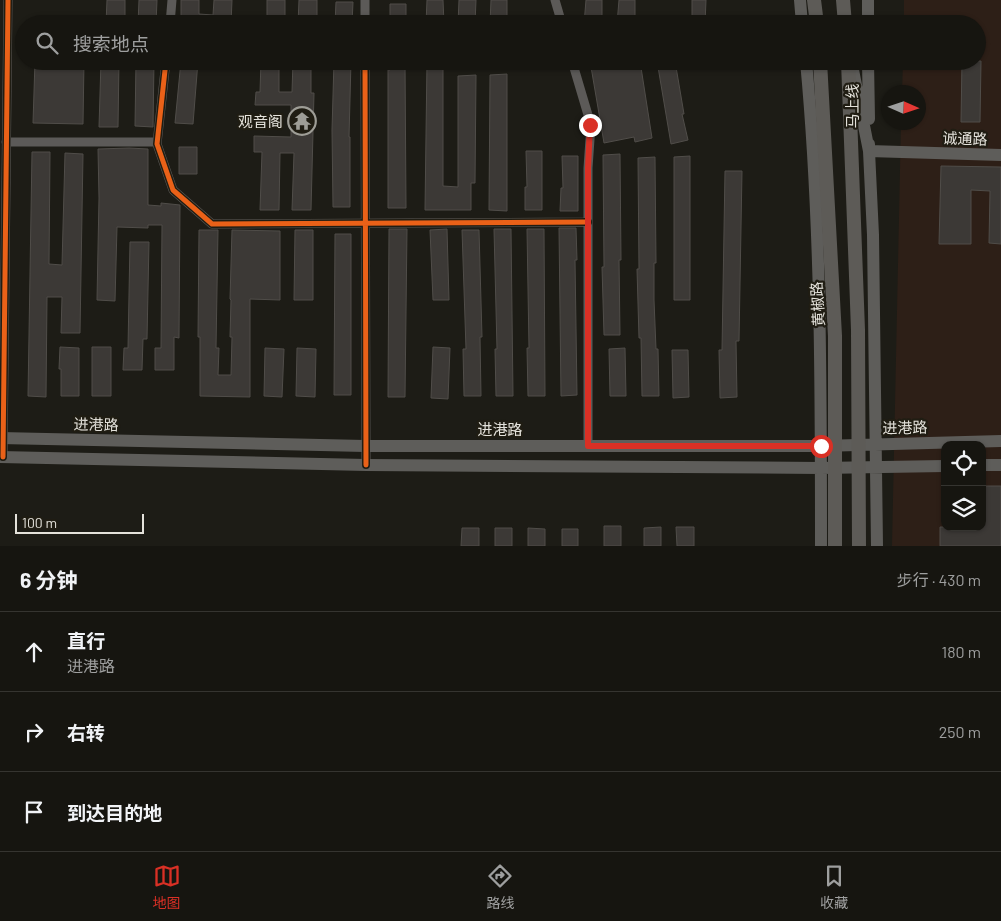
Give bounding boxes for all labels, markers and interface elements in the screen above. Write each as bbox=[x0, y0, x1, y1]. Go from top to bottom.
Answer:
search box bbox=[15, 15, 986, 70]
icon: search bbox=[33, 29, 61, 57]
text: 搜索地点 bbox=[73, 32, 149, 55]
street label: 马上线 bbox=[843, 83, 861, 129]
north arrow bbox=[881, 85, 926, 130]
temple icon: 观音阁 bbox=[287, 106, 317, 136]
place label: 观音阁 bbox=[238, 112, 283, 130]
route end bbox=[579, 114, 602, 137]
street label: 诚通路 bbox=[942, 128, 988, 148]
street label: 黄椒路 bbox=[807, 281, 827, 327]
street label: 进港路 bbox=[73, 415, 119, 433]
street label: 进港路 bbox=[882, 418, 928, 436]
street label: 进港路 bbox=[477, 420, 523, 438]
route start bbox=[810, 435, 833, 458]
map controls bbox=[941, 441, 986, 531]
button: locate bbox=[941, 441, 986, 486]
button: layers bbox=[941, 486, 986, 531]
scale bar bbox=[15, 511, 144, 534]
text: 100 m bbox=[22, 514, 57, 531]
text: 6 分钟 bbox=[20, 567, 77, 592]
text: 步行 · 430 m bbox=[897, 570, 981, 589]
text: 直行 bbox=[67, 629, 105, 652]
icon: ahead bbox=[20, 638, 48, 666]
text: 180 m bbox=[942, 642, 981, 661]
text: 进港路 bbox=[67, 656, 115, 675]
icon: right bbox=[20, 718, 48, 746]
text: 右转 bbox=[67, 721, 105, 744]
text: 250 m bbox=[939, 722, 981, 741]
icon: arrive bbox=[20, 798, 48, 826]
text: 到达目的地 bbox=[67, 801, 162, 824]
tab: 地图 bbox=[153, 862, 181, 912]
tab: 路线 bbox=[486, 862, 514, 912]
tab: 收藏 bbox=[820, 862, 848, 912]

